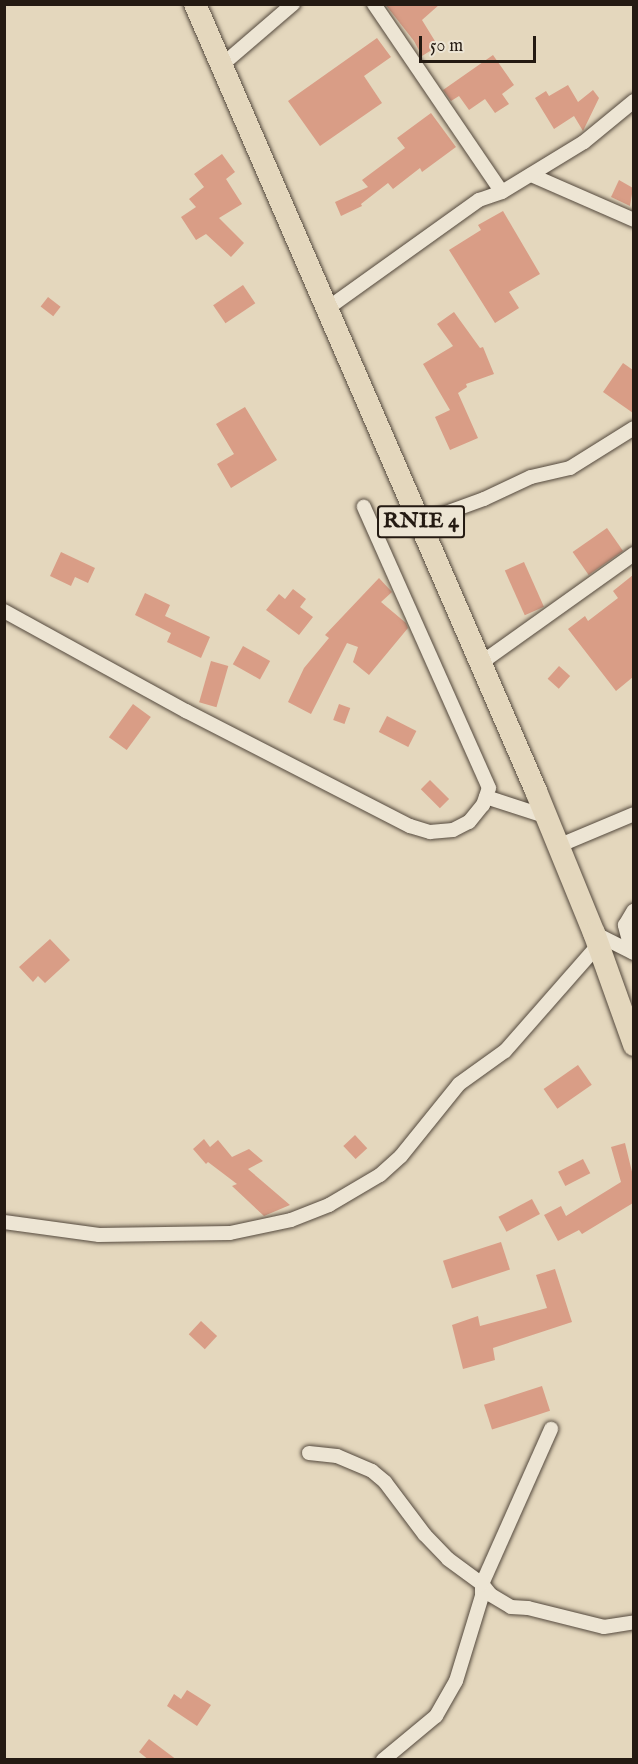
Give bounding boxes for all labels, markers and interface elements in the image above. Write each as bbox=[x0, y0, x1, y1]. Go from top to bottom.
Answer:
scale bar bbox=[422, 24, 539, 62]
text: 50 m bbox=[430, 35, 463, 58]
road number: RNIE 4 bbox=[376, 503, 466, 541]

